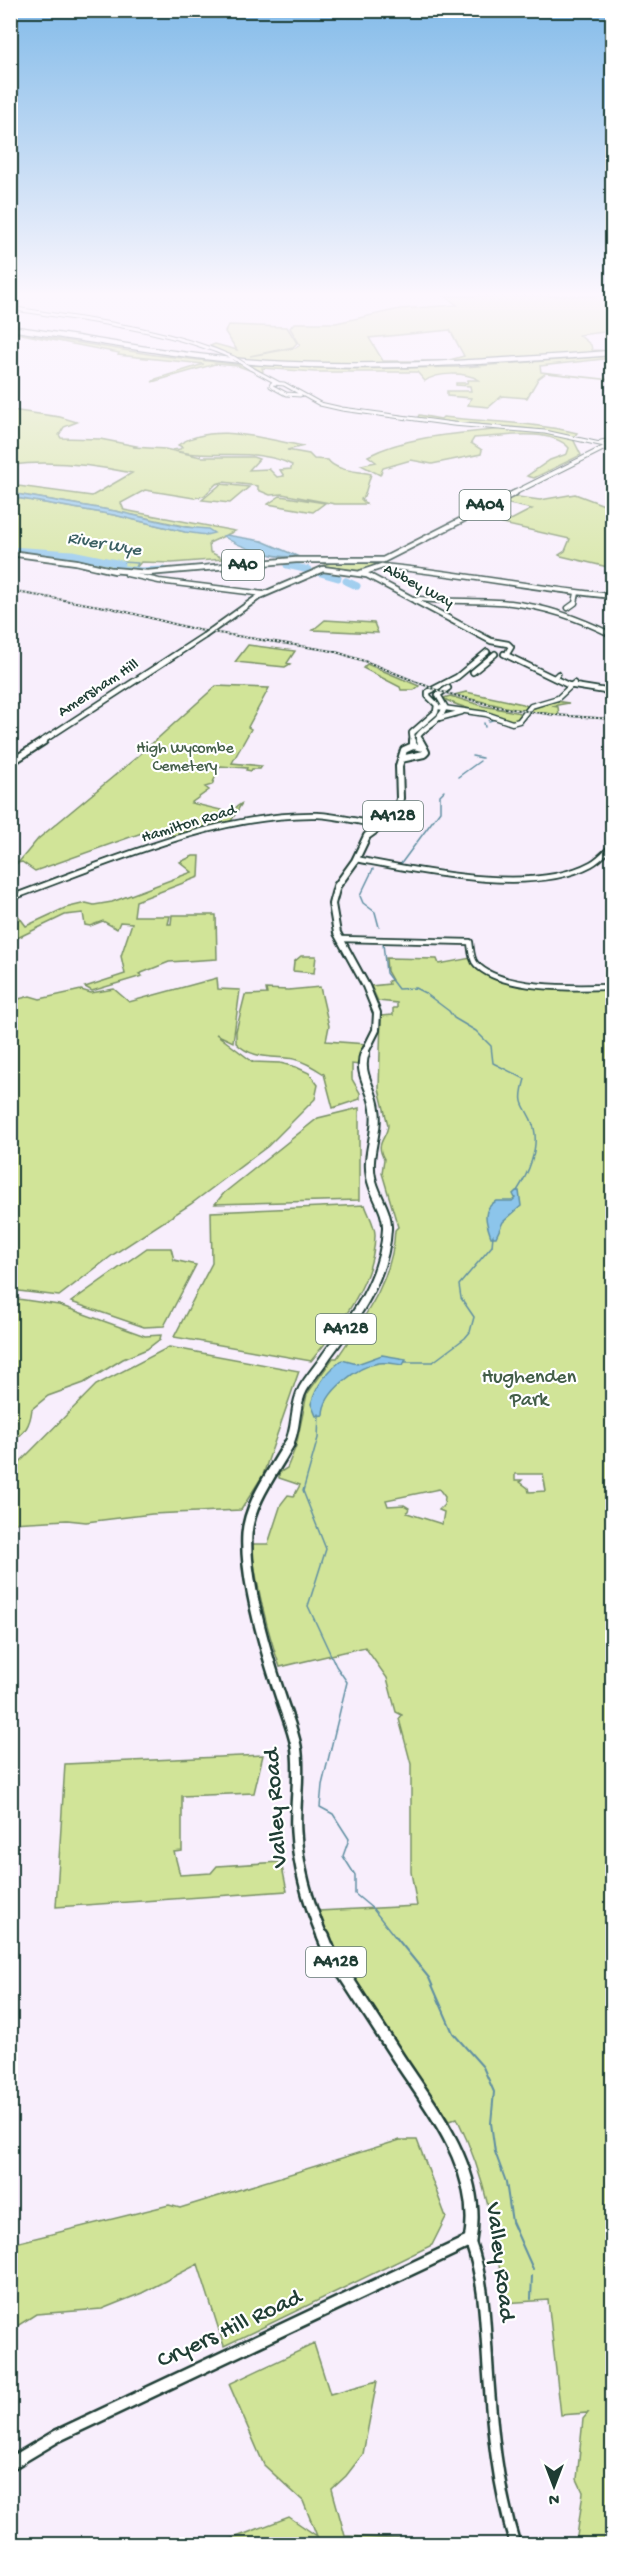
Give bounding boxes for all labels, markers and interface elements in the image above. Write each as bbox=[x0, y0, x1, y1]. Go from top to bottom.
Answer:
road number: A404 bbox=[460, 490, 510, 520]
water label: River Wye bbox=[65, 528, 143, 562]
road number: A40 bbox=[222, 550, 264, 580]
street label: Abbey Way bbox=[380, 561, 456, 613]
street label: Amersham Hill bbox=[55, 656, 143, 722]
park label: High Wycombe Cemetery bbox=[136, 740, 234, 777]
street label: Hamilton Road bbox=[140, 801, 240, 848]
road number: A4128 bbox=[363, 801, 423, 831]
road number: A4128 bbox=[316, 1314, 376, 1344]
park label: Hughenden Park bbox=[482, 1367, 577, 1413]
street label: Valley Road bbox=[258, 1745, 296, 1870]
road number: A4128 bbox=[306, 1947, 366, 1977]
street label: Valley Road bbox=[477, 2200, 521, 2325]
street label: Cryers Hill Road bbox=[153, 2283, 309, 2376]
north arrow bbox=[524, 2456, 584, 2516]
text: N bbox=[548, 2488, 559, 2507]

